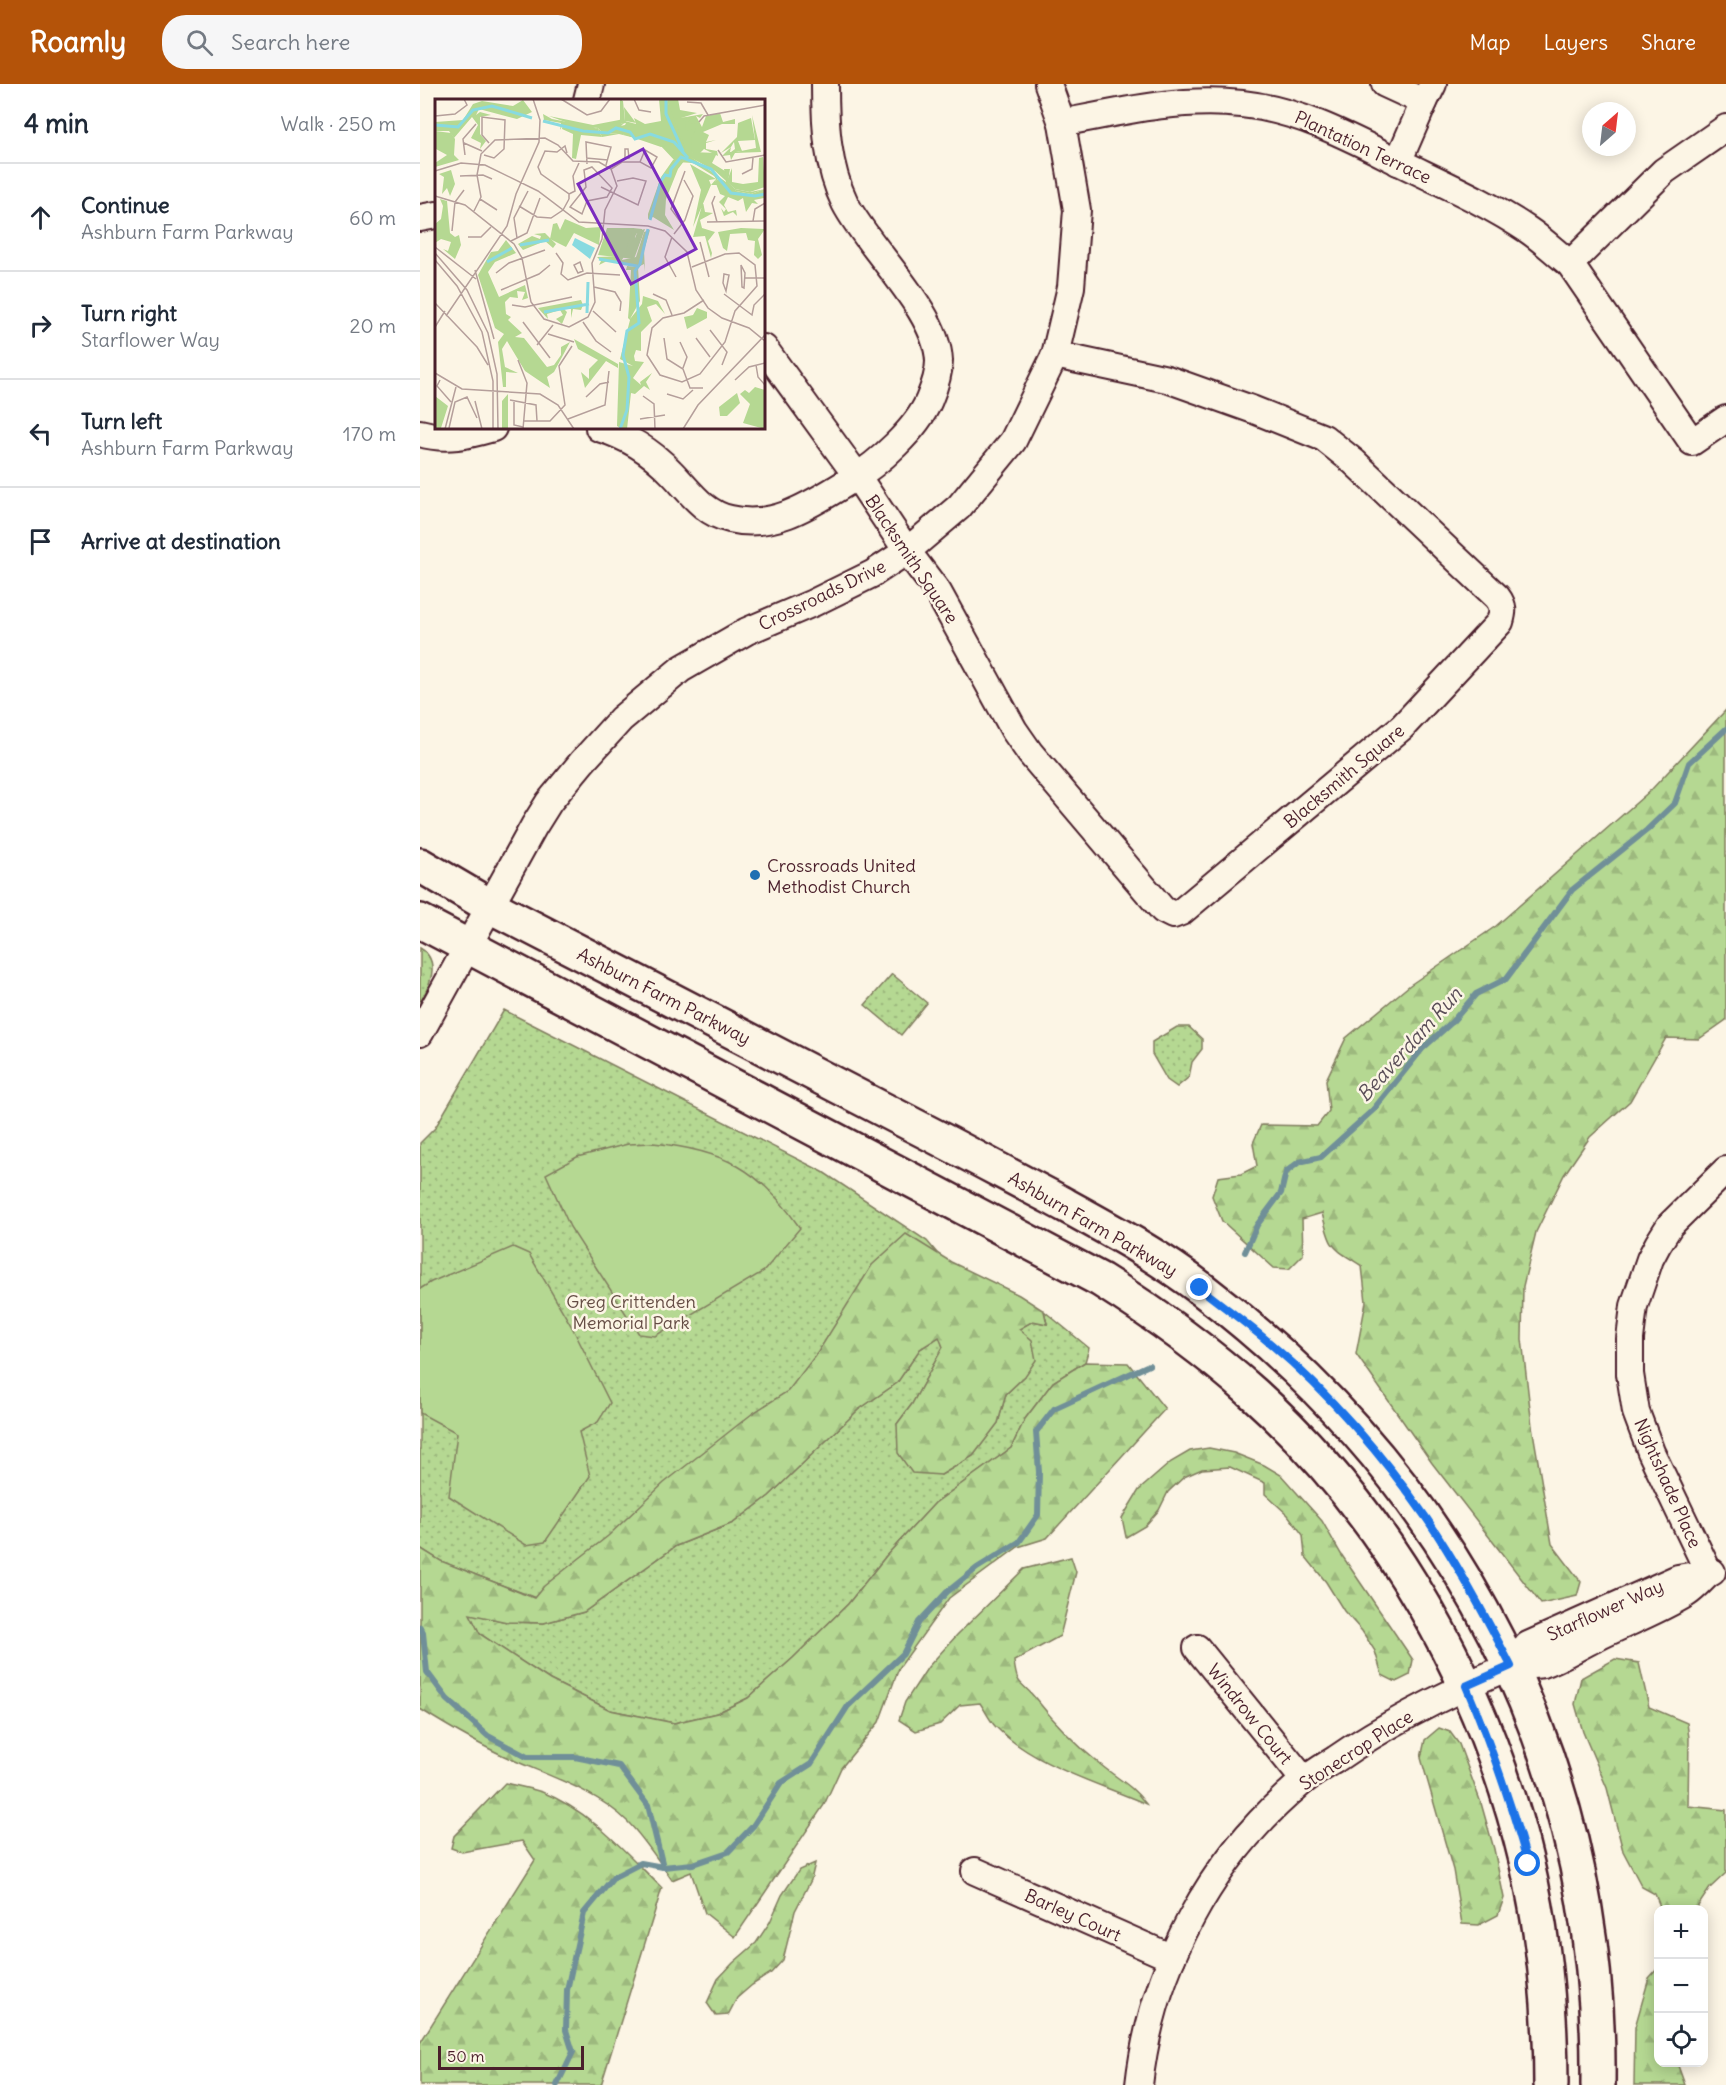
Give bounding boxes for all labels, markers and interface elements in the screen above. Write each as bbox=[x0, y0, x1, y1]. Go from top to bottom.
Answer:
search box bbox=[162, 15, 582, 69]
text: Roamly bbox=[30, 24, 126, 60]
icon: search bbox=[183, 26, 216, 59]
text: Search here bbox=[231, 28, 350, 56]
text: Map bbox=[1470, 29, 1510, 56]
text: Layers bbox=[1543, 29, 1608, 56]
text: Share bbox=[1641, 29, 1696, 56]
inset map bbox=[435, 99, 765, 429]
north arrow bbox=[1582, 102, 1636, 156]
street label: Plantation Terrace bbox=[1291, 105, 1435, 189]
text: 4 min bbox=[24, 107, 89, 140]
text: Walk · 250 m bbox=[281, 111, 396, 136]
text: Continue bbox=[81, 191, 170, 219]
icon: ahead bbox=[24, 201, 57, 234]
text: 60 m bbox=[349, 205, 396, 230]
text: Ashburn Farm Parkway bbox=[81, 219, 294, 244]
text: Turn right bbox=[81, 299, 177, 327]
icon: right bbox=[24, 309, 57, 342]
text: 20 m bbox=[350, 313, 396, 338]
text: Starflower Way bbox=[81, 327, 220, 352]
text: Turn left bbox=[81, 407, 162, 435]
icon: left bbox=[24, 417, 57, 450]
text: 170 m bbox=[343, 421, 396, 446]
text: Ashburn Farm Parkway bbox=[81, 435, 294, 460]
street label: Blacksmith Square bbox=[860, 490, 964, 628]
icon: arrive bbox=[24, 525, 57, 558]
text: Arrive at destination bbox=[81, 527, 281, 555]
street label: Crossroads Drive bbox=[755, 554, 889, 636]
street label: Blacksmith Square bbox=[1279, 719, 1409, 833]
place label: Crossroads United Methodist Church bbox=[767, 854, 916, 898]
marker: Crossroads United Methodist Church bbox=[748, 868, 762, 882]
street label: Ashburn Farm Parkway bbox=[574, 942, 754, 1050]
water label: Beaverdam Run bbox=[1351, 981, 1467, 1106]
street label: Ashburn Farm Parkway bbox=[1004, 1166, 1182, 1282]
route end bbox=[1186, 1274, 1212, 1300]
park label: Greg Crittenden Memorial Park bbox=[566, 1290, 696, 1334]
street label: Nightshade Place bbox=[1629, 1415, 1707, 1551]
street label: Starflower Way bbox=[1543, 1574, 1667, 1646]
street label: Windrow Court bbox=[1202, 1659, 1298, 1769]
street label: Stonecrop Place bbox=[1295, 1705, 1417, 1795]
route start bbox=[1514, 1850, 1540, 1876]
street label: Barley Court bbox=[1021, 1883, 1125, 1947]
map controls bbox=[1654, 1905, 1708, 2067]
button: + bbox=[1654, 1905, 1708, 1959]
button: − bbox=[1654, 1959, 1708, 2013]
button: locate bbox=[1654, 2013, 1708, 2067]
scale bar bbox=[438, 2043, 584, 2070]
text: 50 m bbox=[447, 2046, 485, 2066]

